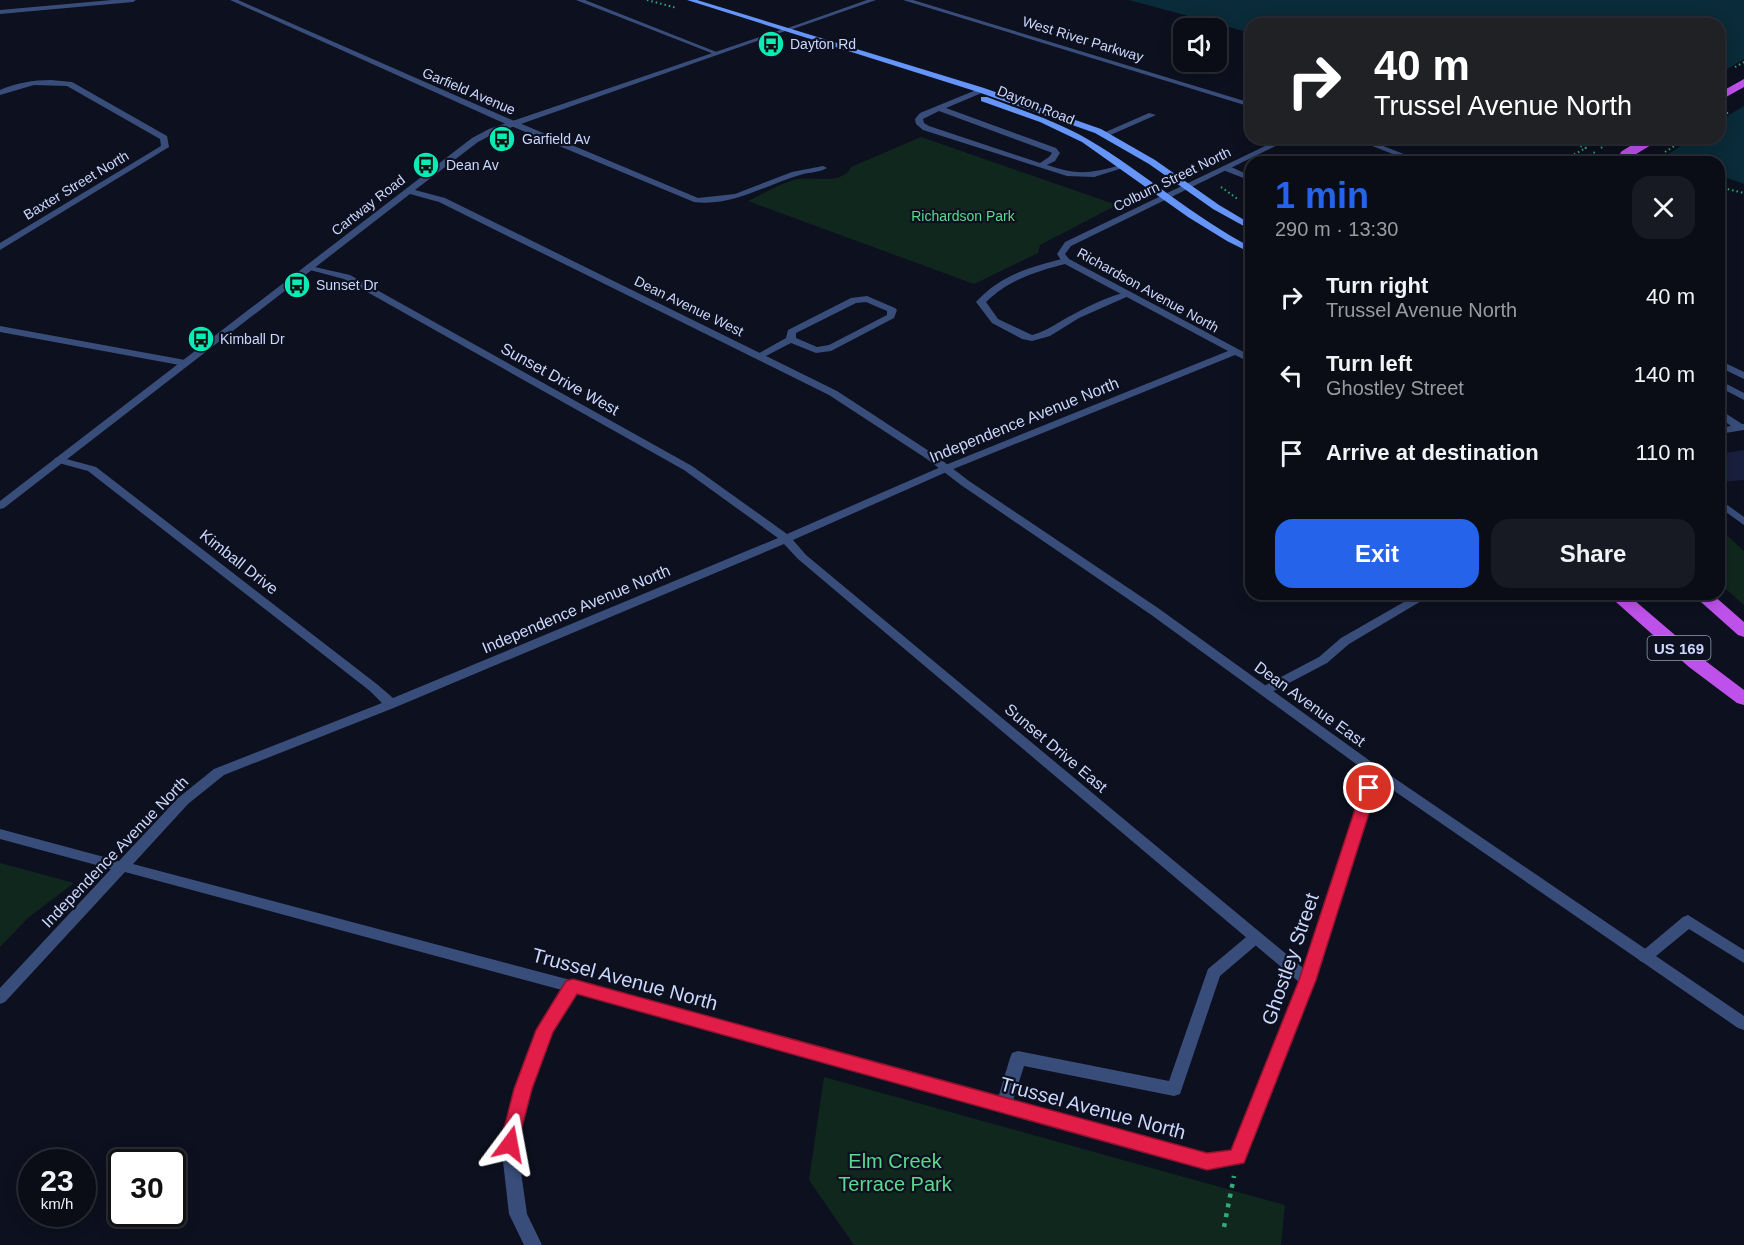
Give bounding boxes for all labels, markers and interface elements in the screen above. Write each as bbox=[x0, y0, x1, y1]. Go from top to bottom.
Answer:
street label: West River Parkway bbox=[1021, 13, 1145, 65]
map controls bbox=[1173, 18, 1227, 72]
button: sound bbox=[1173, 18, 1227, 72]
bus stop icon: Dayton Rd bbox=[756, 29, 786, 59]
place label: Dayton Rd bbox=[790, 36, 856, 52]
icon: right bbox=[1275, 42, 1353, 120]
text: 40 m bbox=[1374, 42, 1470, 89]
street label: Garfield Avenue bbox=[420, 64, 518, 118]
street label: Dayton Road bbox=[995, 82, 1077, 128]
text: Trussel Avenue North bbox=[1374, 91, 1632, 121]
bus stop icon: Garfield Av bbox=[487, 124, 517, 154]
place label: Garfield Av bbox=[522, 131, 590, 147]
street label: Colburn Street North bbox=[1111, 144, 1233, 214]
street label: Baxter Street North bbox=[21, 147, 131, 223]
bus stop icon: Dean Av bbox=[411, 150, 441, 180]
place label: Dean Av bbox=[446, 157, 499, 173]
street label: Cartway Road bbox=[328, 171, 408, 239]
text: 1 min bbox=[1275, 175, 1369, 216]
button: close bbox=[1632, 176, 1695, 239]
park label: Richardson Park bbox=[911, 208, 1016, 224]
text: 290 m · 13:30 bbox=[1275, 218, 1398, 240]
street label: Richardson Avenue North bbox=[1074, 244, 1222, 336]
bus stop icon: Sunset Dr bbox=[282, 270, 312, 300]
street label: Dean Avenue West bbox=[632, 273, 746, 339]
text: Turn right bbox=[1326, 273, 1428, 298]
place label: Sunset Dr bbox=[316, 277, 379, 293]
icon: right bbox=[1275, 281, 1308, 314]
text: 40 m bbox=[1646, 284, 1695, 309]
text: Trussel Avenue North bbox=[1326, 299, 1517, 321]
bus stop icon: Kimball Dr bbox=[186, 324, 216, 354]
place label: Kimball Dr bbox=[220, 331, 285, 347]
street label: Sunset Drive West bbox=[498, 340, 622, 419]
text: Turn left bbox=[1326, 351, 1412, 376]
icon: left bbox=[1275, 359, 1308, 392]
text: 140 m bbox=[1634, 362, 1695, 387]
street label: Independence Avenue North bbox=[927, 374, 1121, 466]
text: Ghostley Street bbox=[1326, 377, 1464, 399]
icon: arrive bbox=[1275, 437, 1308, 470]
text: Arrive at destination bbox=[1326, 440, 1539, 465]
text: 110 m bbox=[1635, 440, 1695, 465]
button: Exit bbox=[1275, 519, 1479, 588]
button: Share bbox=[1491, 519, 1695, 588]
street label: Kimball Drive bbox=[197, 526, 281, 598]
street label: Independence Avenue North bbox=[479, 562, 673, 656]
road number: US 169 bbox=[1648, 636, 1710, 660]
street label: Dean Avenue East bbox=[1252, 658, 1369, 750]
street label: Sunset Drive East bbox=[1001, 700, 1111, 796]
pin bbox=[1343, 762, 1394, 813]
icon: arrive bbox=[1352, 771, 1385, 804]
street label: Independence Avenue North bbox=[39, 773, 191, 931]
street label: Ghostley Street bbox=[1257, 890, 1323, 1028]
street label: Trussel Avenue North bbox=[530, 944, 720, 1014]
street label: Trussel Avenue North bbox=[998, 1073, 1188, 1143]
position arrow bbox=[478, 1112, 542, 1176]
speed limit sign: 30 bbox=[108, 1149, 186, 1227]
park label: Elm Creek Terrace Park bbox=[838, 1150, 953, 1195]
text: 23 bbox=[40, 1164, 74, 1197]
text: km/h bbox=[41, 1195, 73, 1212]

